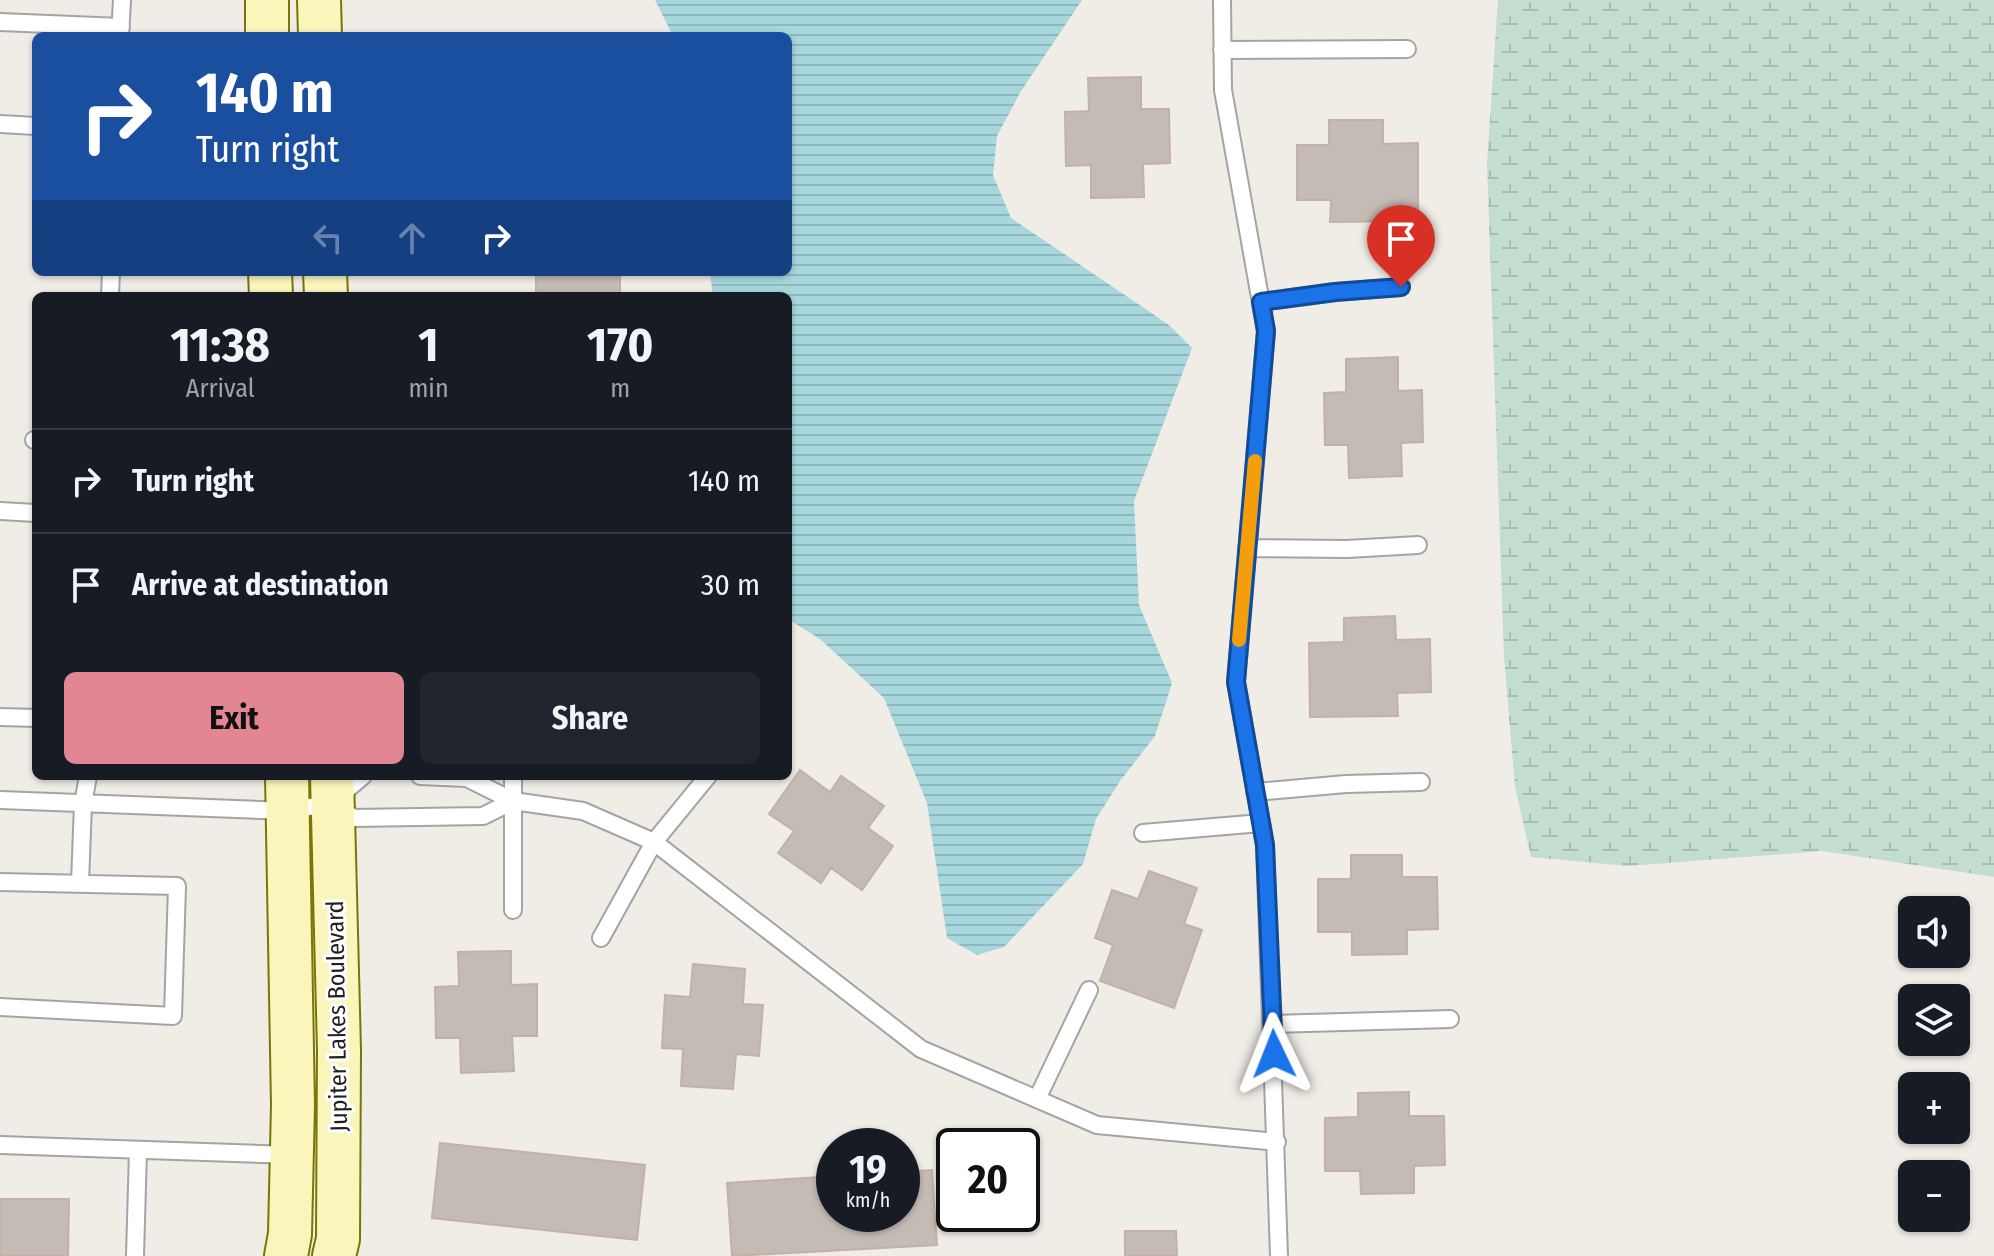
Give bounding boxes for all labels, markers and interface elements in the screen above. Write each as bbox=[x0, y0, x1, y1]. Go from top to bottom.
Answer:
text: 140 m bbox=[196, 60, 333, 127]
icon: right bbox=[64, 64, 168, 168]
text: Turn right bbox=[196, 128, 339, 172]
pin bbox=[1367, 205, 1435, 287]
icon: left bbox=[306, 216, 350, 260]
icon: ahead bbox=[390, 216, 434, 260]
icon: right bbox=[474, 216, 518, 260]
icon: arrive bbox=[1379, 217, 1423, 261]
text: 11:38 bbox=[170, 316, 270, 374]
text: 1 bbox=[418, 316, 439, 374]
text: 170 bbox=[587, 316, 654, 374]
text: Arrival bbox=[186, 373, 255, 404]
text: min bbox=[408, 373, 449, 404]
text: m bbox=[610, 373, 630, 404]
icon: right bbox=[64, 459, 108, 503]
text: Turn right bbox=[132, 463, 254, 499]
text: 140 m bbox=[688, 463, 760, 499]
icon: arrive bbox=[64, 563, 108, 607]
text: Arrive at destination bbox=[132, 567, 389, 603]
text: 30 m bbox=[701, 567, 760, 603]
button: Exit bbox=[64, 672, 404, 764]
button: Share bbox=[420, 672, 760, 764]
map controls bbox=[1898, 896, 1970, 1232]
button: sound bbox=[1898, 896, 1970, 968]
street label: Jupiter Lakes Boulevard bbox=[321, 900, 353, 1132]
button: layers bbox=[1898, 984, 1970, 1056]
position arrow bbox=[1232, 1012, 1316, 1096]
button: + bbox=[1898, 1072, 1970, 1144]
speed limit sign: 20 bbox=[936, 1128, 1040, 1232]
text: 19 bbox=[849, 1146, 887, 1194]
button: − bbox=[1898, 1160, 1970, 1232]
text: km/h bbox=[846, 1188, 890, 1212]

